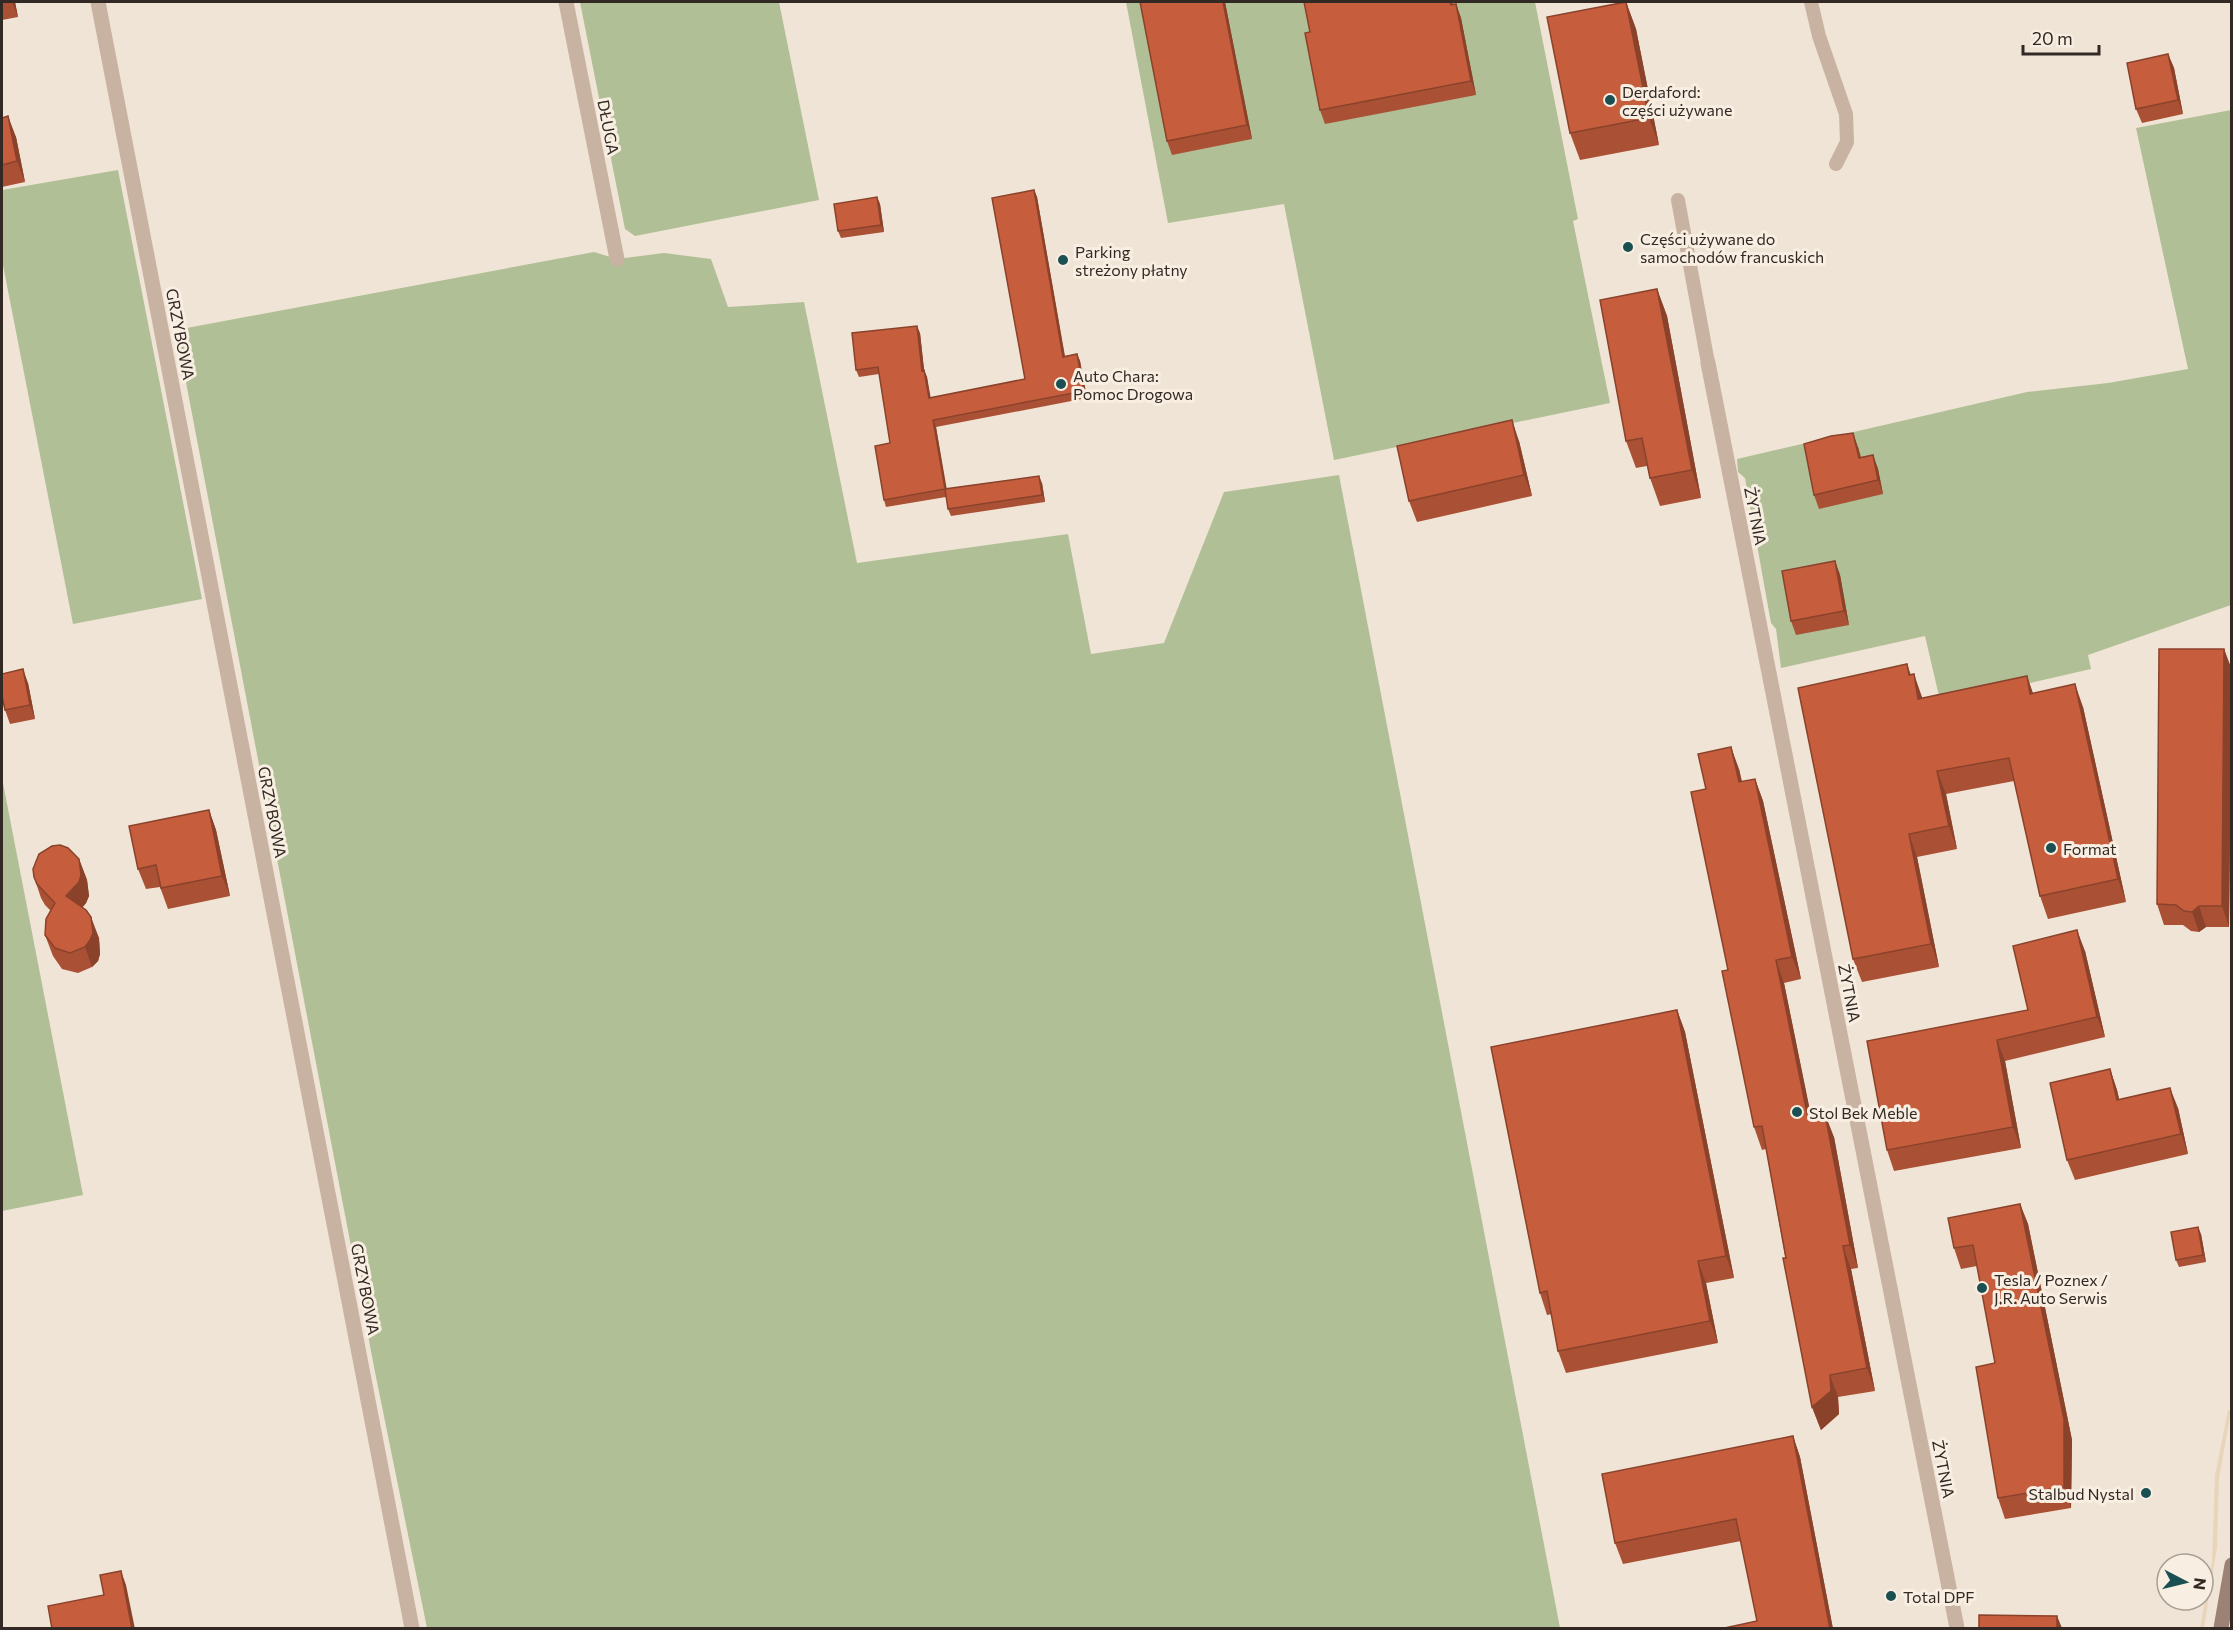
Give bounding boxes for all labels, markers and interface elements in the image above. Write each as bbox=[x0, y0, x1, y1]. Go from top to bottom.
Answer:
scale bar bbox=[2023, 18, 2100, 56]
text: 20 m bbox=[2032, 27, 2073, 49]
place label: Derdaford: części używane bbox=[1622, 82, 1732, 119]
marker: Derdaford: części używane bbox=[1603, 93, 1617, 107]
street label: DŁUGA bbox=[594, 98, 624, 156]
place label: Części używane do samochodów francuskich bbox=[1640, 229, 1824, 266]
marker: Części używane do samochodów francuskich bbox=[1621, 240, 1635, 254]
place label: Parking streżony płatny bbox=[1075, 242, 1188, 279]
marker: Parking streżony płatny bbox=[1056, 253, 1070, 267]
street label: GRZYBOWA bbox=[163, 287, 199, 381]
place label: Auto Chara: Pomoc Drogowa bbox=[1073, 366, 1193, 403]
marker: Auto Chara: Pomoc Drogowa bbox=[1054, 377, 1068, 391]
street label: ŻYTNIA bbox=[1741, 485, 1771, 547]
street label: GRZYBOWA bbox=[255, 765, 291, 859]
place label: Format bbox=[2063, 839, 2117, 858]
marker: Format bbox=[2044, 841, 2058, 855]
street label: ŻYTNIA bbox=[1835, 962, 1865, 1024]
place label: Stol Bek Meble bbox=[1809, 1103, 1918, 1122]
marker: Stol Bek Meble bbox=[1790, 1105, 1804, 1119]
street label: GRZYBOWA bbox=[348, 1242, 384, 1336]
place label: Tesla / Poznex / J.R. Auto Serwis bbox=[1994, 1270, 2108, 1307]
marker: Tesla / Poznex / J.R. Auto Serwis bbox=[1975, 1281, 1989, 1295]
street label: ŻYTNIA bbox=[1929, 1438, 1959, 1500]
place label: Stalbud Nystal bbox=[2029, 1484, 2134, 1503]
marker: Stalbud Nystal bbox=[2139, 1486, 2153, 1500]
north arrow bbox=[2155, 1552, 2215, 1612]
text: N bbox=[2190, 1577, 2211, 1591]
place label: Total DPF bbox=[1903, 1587, 1975, 1606]
marker: Total DPF bbox=[1884, 1589, 1898, 1603]

